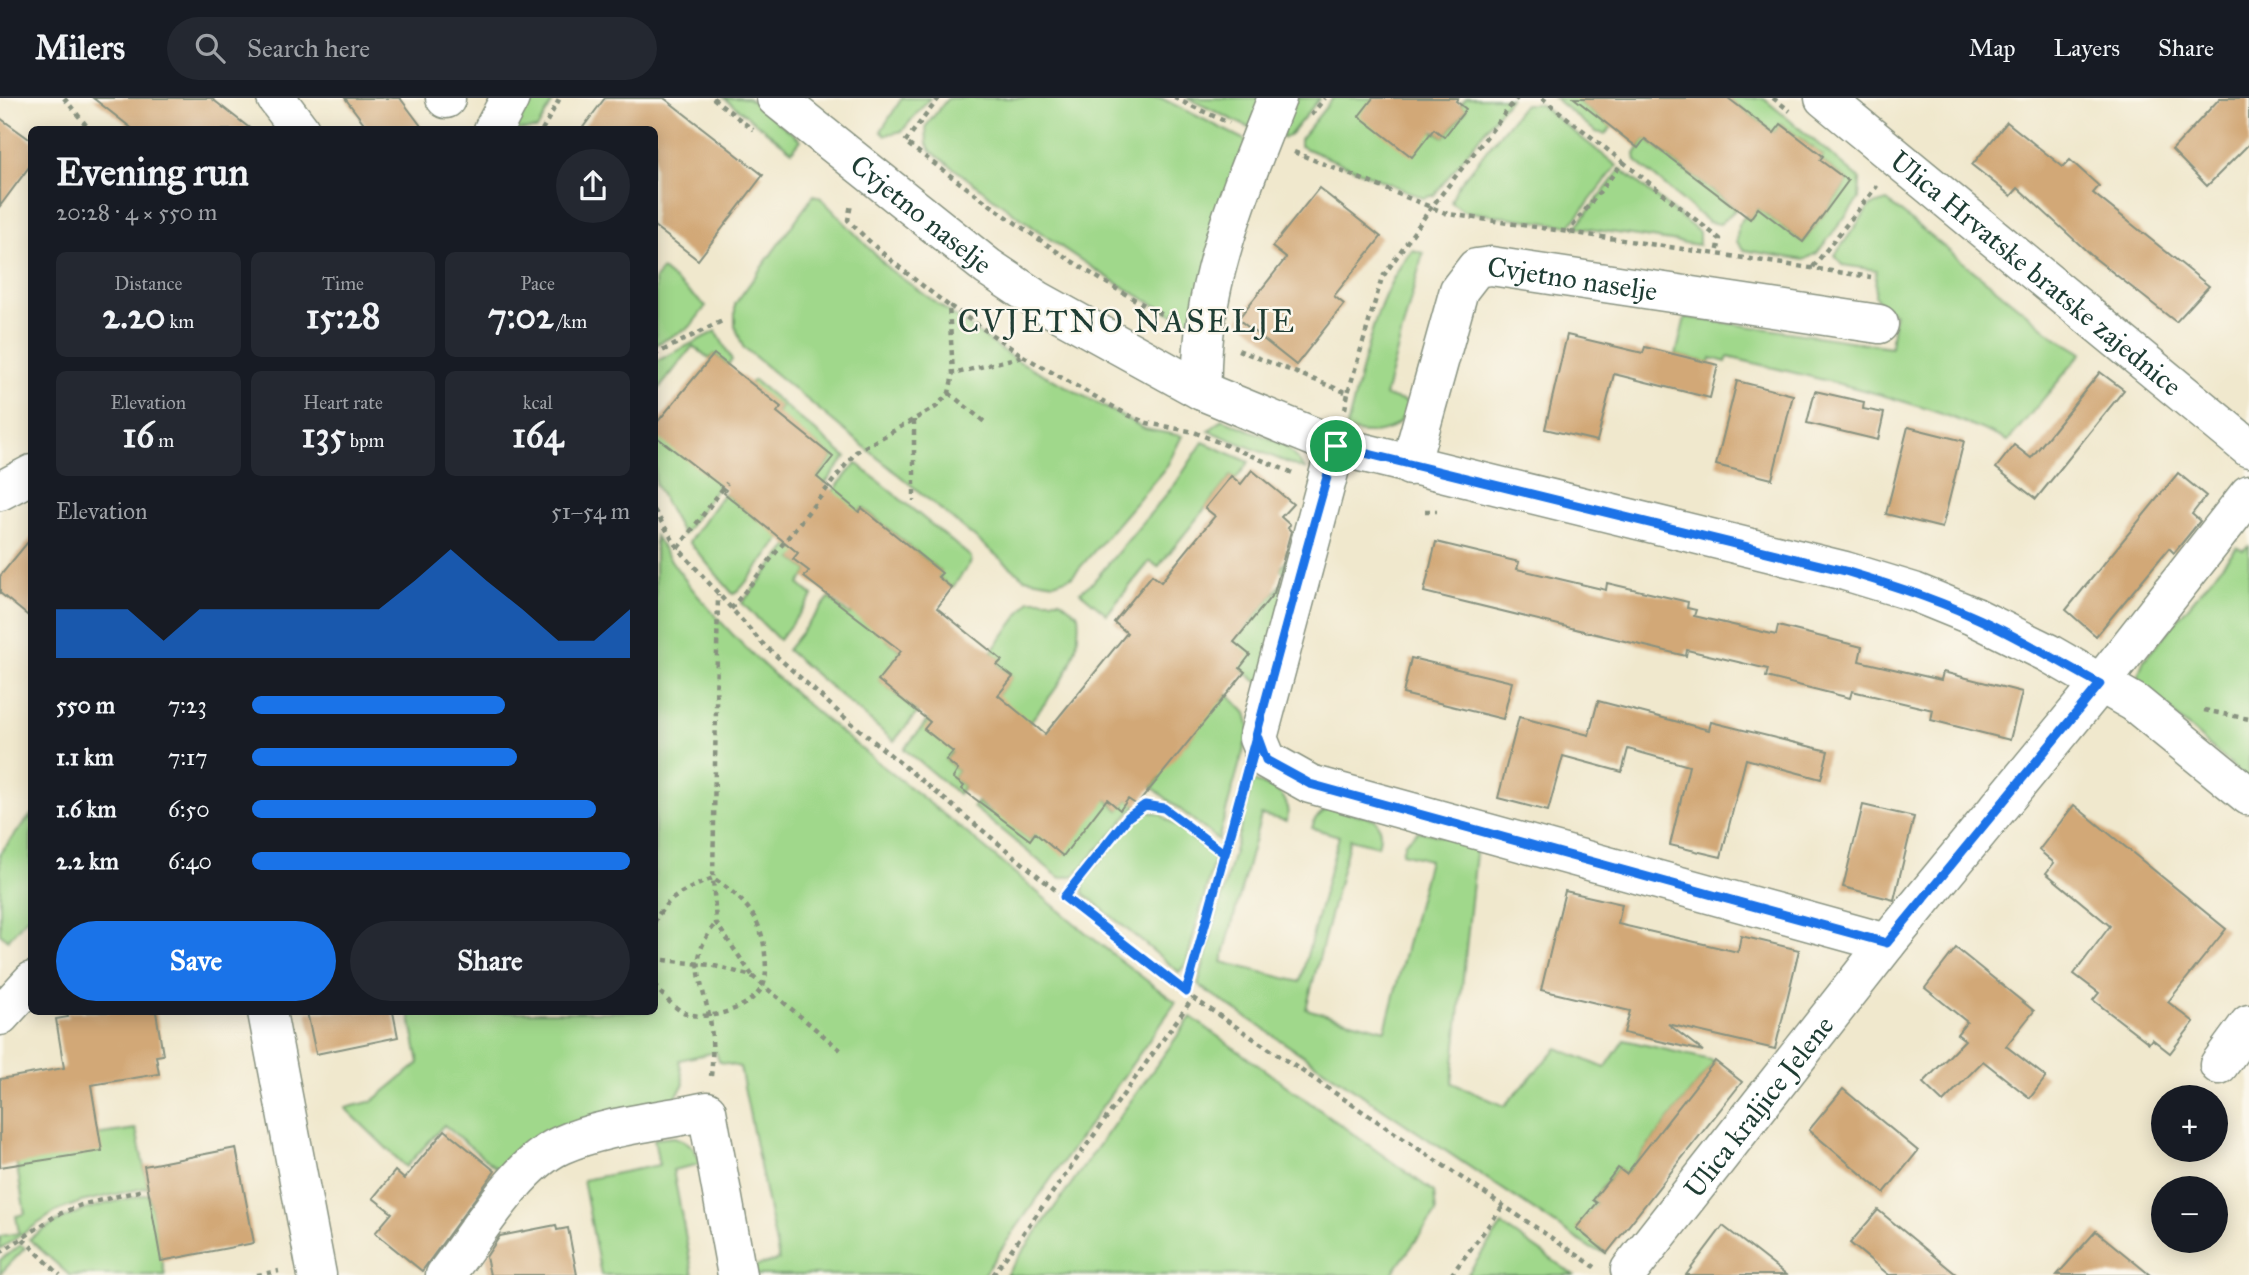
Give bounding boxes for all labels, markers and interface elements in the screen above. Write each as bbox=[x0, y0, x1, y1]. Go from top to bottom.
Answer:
search box bbox=[167, 17, 657, 80]
text: Milers bbox=[35, 28, 125, 68]
icon: search bbox=[191, 29, 229, 67]
text: Search here bbox=[247, 32, 370, 64]
text: Map bbox=[1969, 33, 2016, 63]
text: Layers bbox=[2054, 33, 2120, 63]
text: Share bbox=[2158, 33, 2214, 63]
street label: Ulica Hrvatske bratske zajednice bbox=[1883, 143, 2189, 404]
street label: Cvjetno naselje bbox=[843, 147, 999, 281]
text: Evening run bbox=[56, 149, 249, 195]
button: share bbox=[556, 149, 630, 223]
text: 20:28 · 4 × 550 m bbox=[56, 198, 217, 226]
street label: Cvjetno naselje bbox=[1485, 249, 1660, 309]
text: Distance bbox=[114, 272, 182, 295]
text: Time bbox=[322, 272, 364, 295]
text: Pace bbox=[520, 272, 555, 295]
text: 2.20 bbox=[102, 295, 165, 338]
text: 15:28 bbox=[306, 295, 380, 338]
text: 7:02 bbox=[488, 295, 553, 338]
district label: CVJETNO NASELJE bbox=[958, 302, 1296, 341]
text: km bbox=[165, 310, 194, 333]
text: /km bbox=[553, 310, 587, 333]
text: Elevation bbox=[111, 391, 186, 414]
text: Heart rate bbox=[303, 391, 383, 414]
text: kcal bbox=[523, 391, 553, 414]
text: 16 bbox=[122, 414, 154, 457]
text: 135 bbox=[302, 414, 346, 457]
text: 164 bbox=[512, 414, 563, 457]
pin bbox=[1306, 416, 1366, 476]
icon: arrive bbox=[1317, 427, 1355, 465]
text: m bbox=[154, 429, 174, 452]
text: bpm bbox=[346, 429, 384, 452]
text: Elevation bbox=[56, 497, 147, 525]
text: 51–54 m bbox=[551, 497, 630, 525]
text: 550 m bbox=[56, 691, 115, 719]
text: 7:23 bbox=[168, 691, 207, 719]
text: 1.1 km bbox=[56, 743, 114, 771]
text: 7:17 bbox=[168, 743, 207, 771]
text: 1.6 km bbox=[56, 795, 117, 823]
text: 6:50 bbox=[168, 795, 210, 823]
text: 2.2 km bbox=[56, 847, 119, 875]
text: 6:40 bbox=[168, 847, 212, 875]
button: Save bbox=[56, 921, 336, 1001]
button: Share bbox=[350, 921, 630, 1001]
street label: Ulica kraljice Jelene bbox=[1676, 1009, 1841, 1205]
map controls bbox=[2151, 1085, 2228, 1253]
button: + bbox=[2151, 1085, 2228, 1162]
button: − bbox=[2151, 1176, 2228, 1253]

